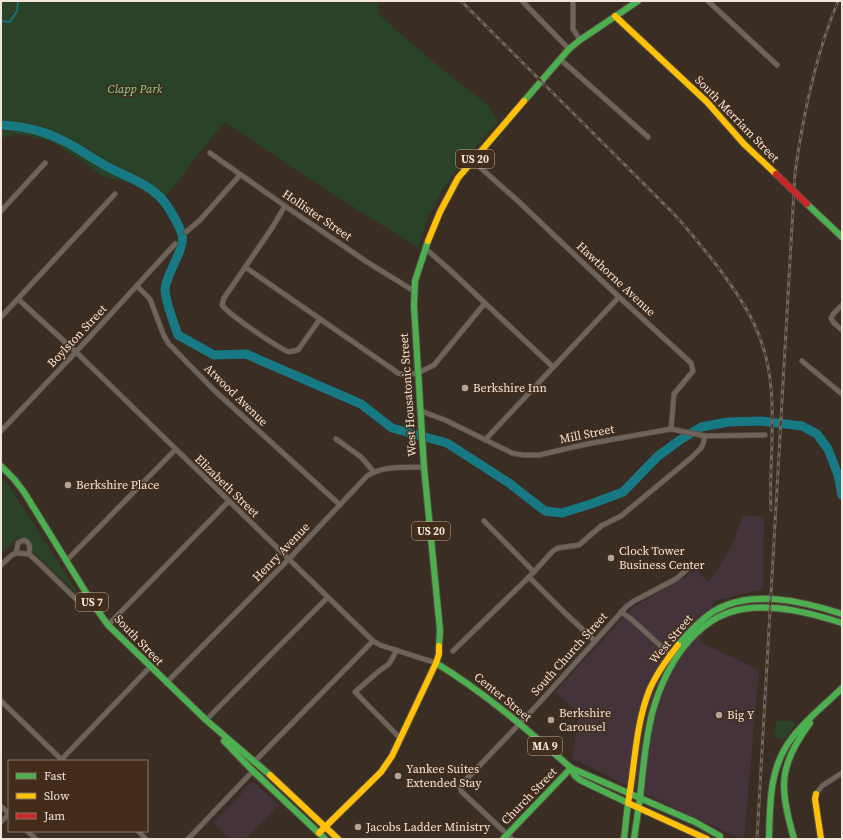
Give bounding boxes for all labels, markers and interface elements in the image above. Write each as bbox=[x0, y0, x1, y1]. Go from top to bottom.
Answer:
street label: South Merriam Street bbox=[691, 72, 783, 166]
park label: Clapp Park bbox=[108, 81, 163, 97]
road number: US 20 bbox=[456, 150, 494, 168]
street label: Hollister Street bbox=[279, 186, 355, 244]
street label: Hawthorne Avenue bbox=[573, 238, 659, 320]
street label: Boylston Street bbox=[44, 301, 110, 371]
street label: West Housatonic Street bbox=[396, 333, 420, 457]
street label: Atwood Avenue bbox=[201, 360, 271, 430]
place label: Berkshire Inn bbox=[473, 380, 547, 396]
marker: Berkshire Inn bbox=[460, 383, 470, 393]
street label: Mill Street bbox=[558, 421, 616, 447]
street label: Elizabeth Street bbox=[191, 451, 263, 521]
place label: Berkshire Place bbox=[76, 477, 159, 493]
marker: Berkshire Place bbox=[63, 480, 73, 490]
street label: Henry Avenue bbox=[249, 519, 313, 585]
road number: US 20 bbox=[412, 522, 450, 540]
place label: Clock Tower Business Center bbox=[619, 543, 705, 573]
marker: Clock Tower Business Center bbox=[606, 553, 616, 563]
road number: US 7 bbox=[76, 593, 108, 611]
street label: South Church Street bbox=[527, 609, 611, 699]
street label: South Street bbox=[111, 611, 167, 669]
street label: West Street bbox=[646, 611, 696, 667]
street label: Center Street bbox=[471, 669, 535, 725]
place label: Berkshire Carousel bbox=[559, 705, 611, 735]
place label: Big Y bbox=[727, 707, 755, 723]
marker: Big Y bbox=[714, 710, 724, 720]
marker: Berkshire Carousel bbox=[546, 715, 556, 725]
road number: MA 9 bbox=[528, 737, 562, 755]
legend bbox=[8, 760, 148, 832]
place label: Yankee Suites Extended Stay bbox=[406, 761, 482, 791]
street label: Church Street bbox=[498, 764, 560, 828]
text: Fast bbox=[44, 768, 66, 784]
marker: Yankee Suites Extended Stay bbox=[393, 771, 403, 781]
text: Slow bbox=[44, 788, 70, 804]
text: Jam bbox=[43, 808, 65, 824]
place label: Jacobs Ladder Ministry bbox=[365, 819, 491, 835]
marker: Jacobs Ladder Ministry bbox=[353, 822, 363, 832]

